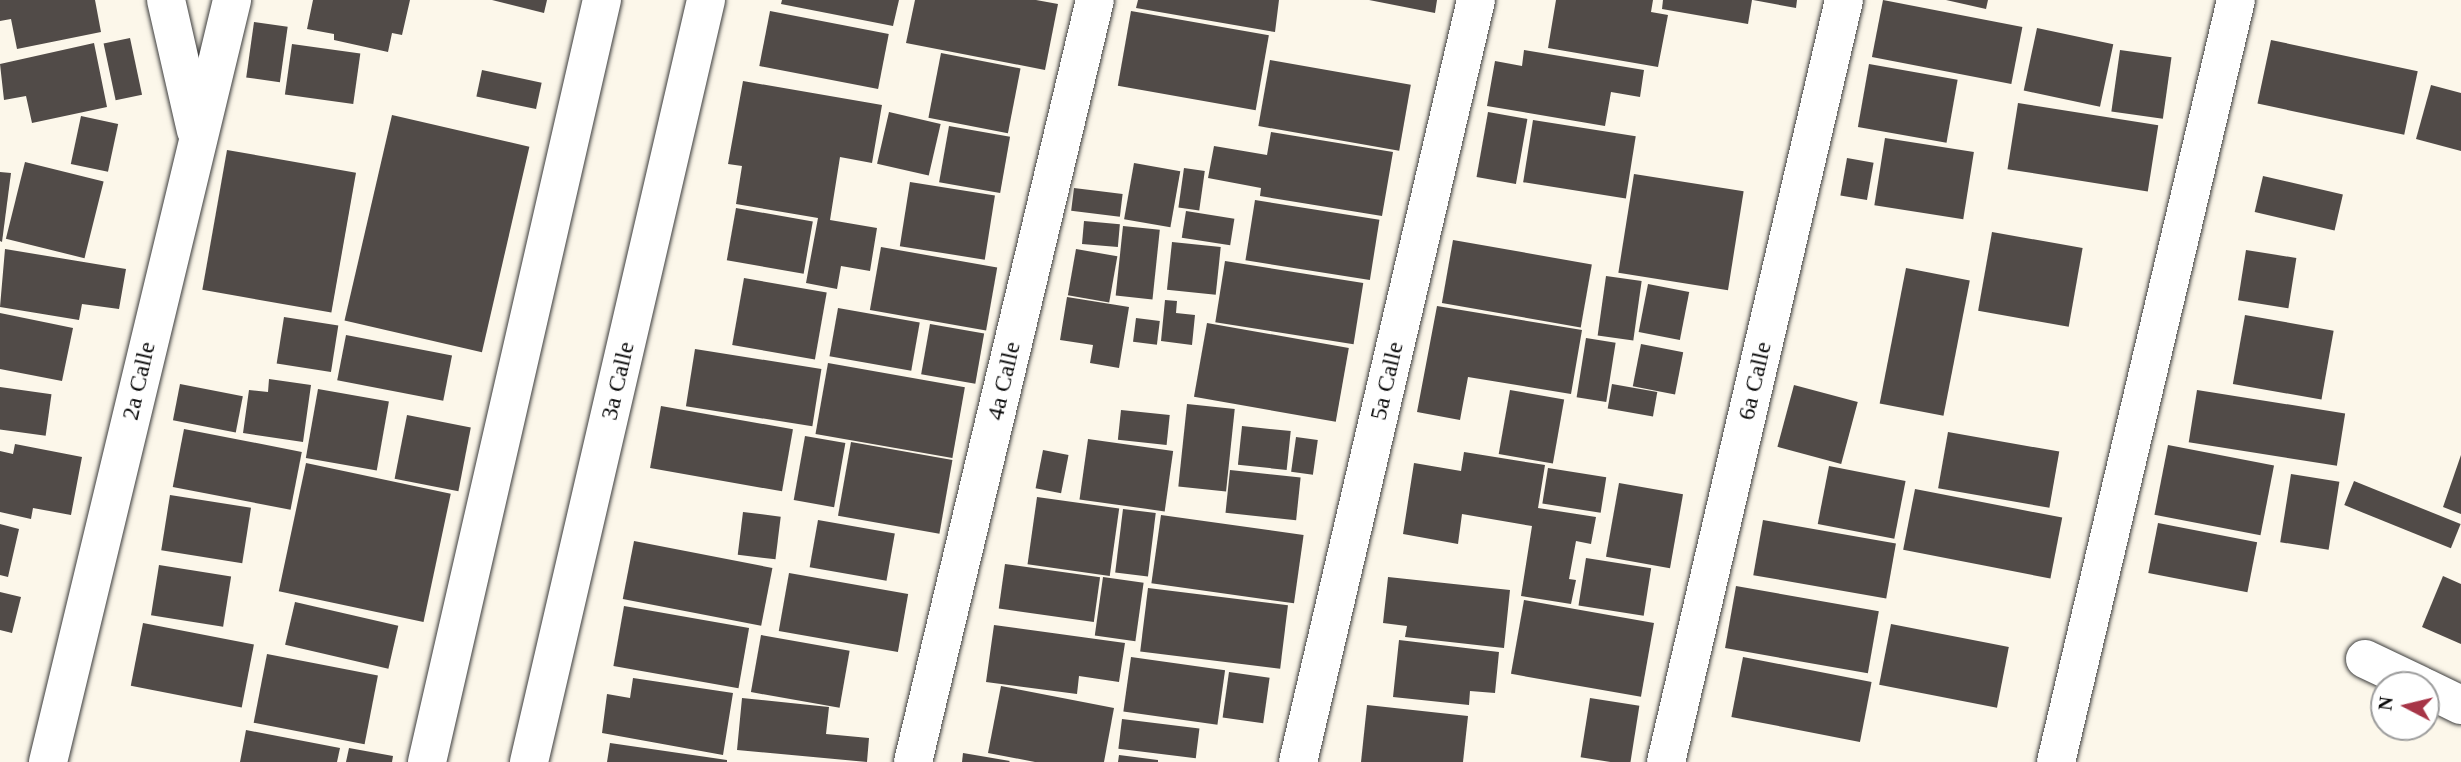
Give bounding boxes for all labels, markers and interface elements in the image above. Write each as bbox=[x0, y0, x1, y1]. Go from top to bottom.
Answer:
street label: 2a Calle bbox=[116, 339, 162, 423]
street label: 3a Calle bbox=[595, 339, 641, 423]
street label: 4a Calle bbox=[981, 339, 1027, 423]
street label: 5a Calle bbox=[1364, 339, 1410, 423]
street label: 6a Calle bbox=[1732, 339, 1778, 423]
north arrow bbox=[2370, 671, 2440, 741]
text: N bbox=[2374, 696, 2397, 712]

